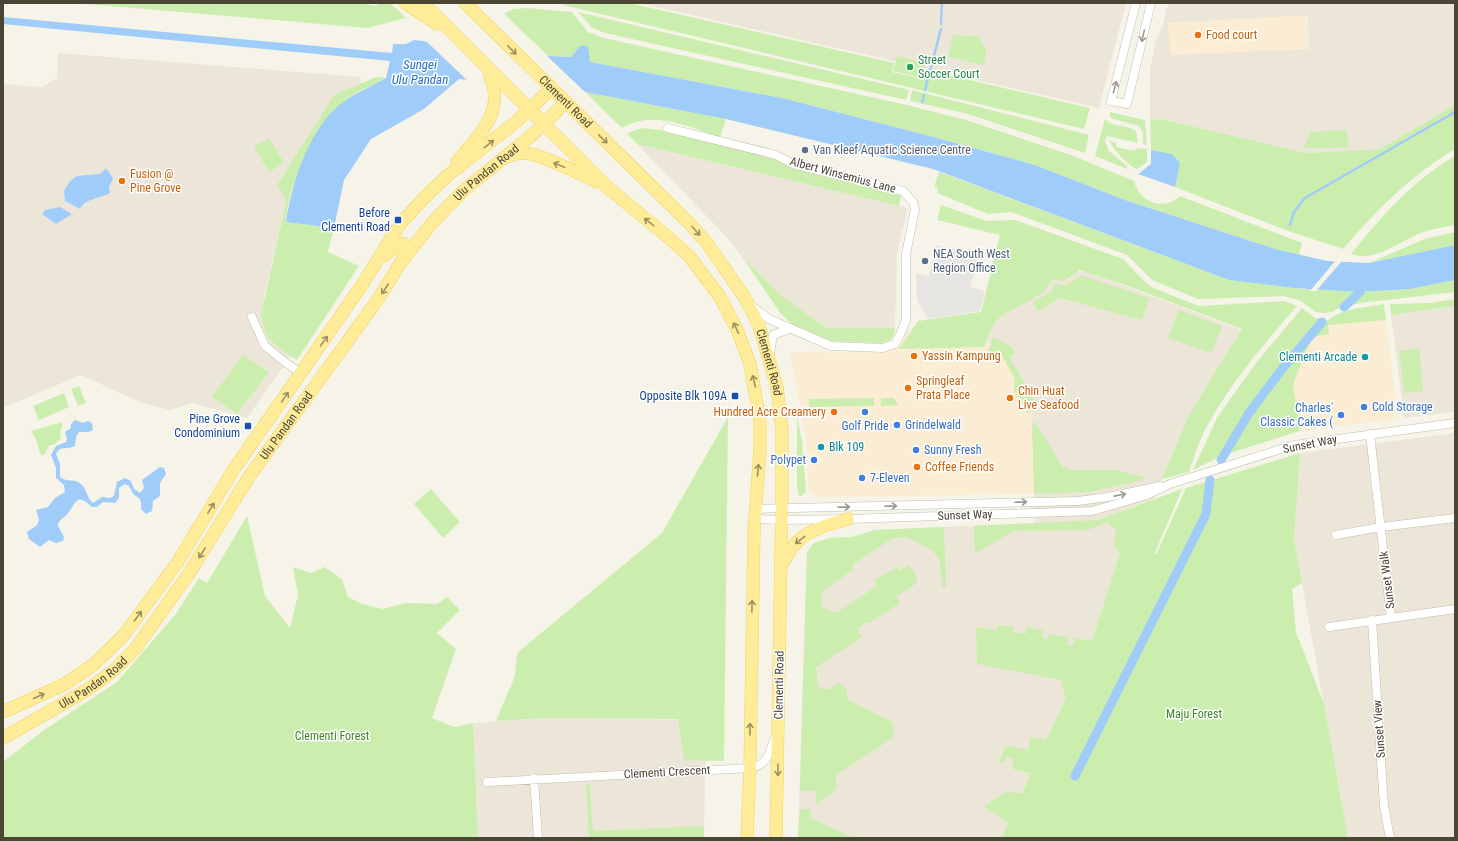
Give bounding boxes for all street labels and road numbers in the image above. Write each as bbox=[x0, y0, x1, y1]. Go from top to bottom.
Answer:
street label: Clementi Road bbox=[536, 73, 595, 131]
street label: Ulu Pandan Road bbox=[451, 141, 522, 204]
street label: Albert Winsemius Lane bbox=[789, 154, 898, 196]
street label: Clementi Road bbox=[753, 327, 785, 397]
street label: Ulu Pandan Road bbox=[257, 389, 316, 462]
street label: Sunset Way bbox=[1282, 432, 1338, 456]
street label: Sunset Way bbox=[937, 507, 993, 523]
street label: Sunset Walk bbox=[1376, 550, 1397, 610]
street label: Clementi Road bbox=[771, 650, 787, 720]
street label: Ulu Pandan Road bbox=[57, 654, 130, 711]
street label: Sunset View bbox=[1370, 699, 1388, 758]
street label: Clementi Crescent bbox=[623, 763, 711, 781]

